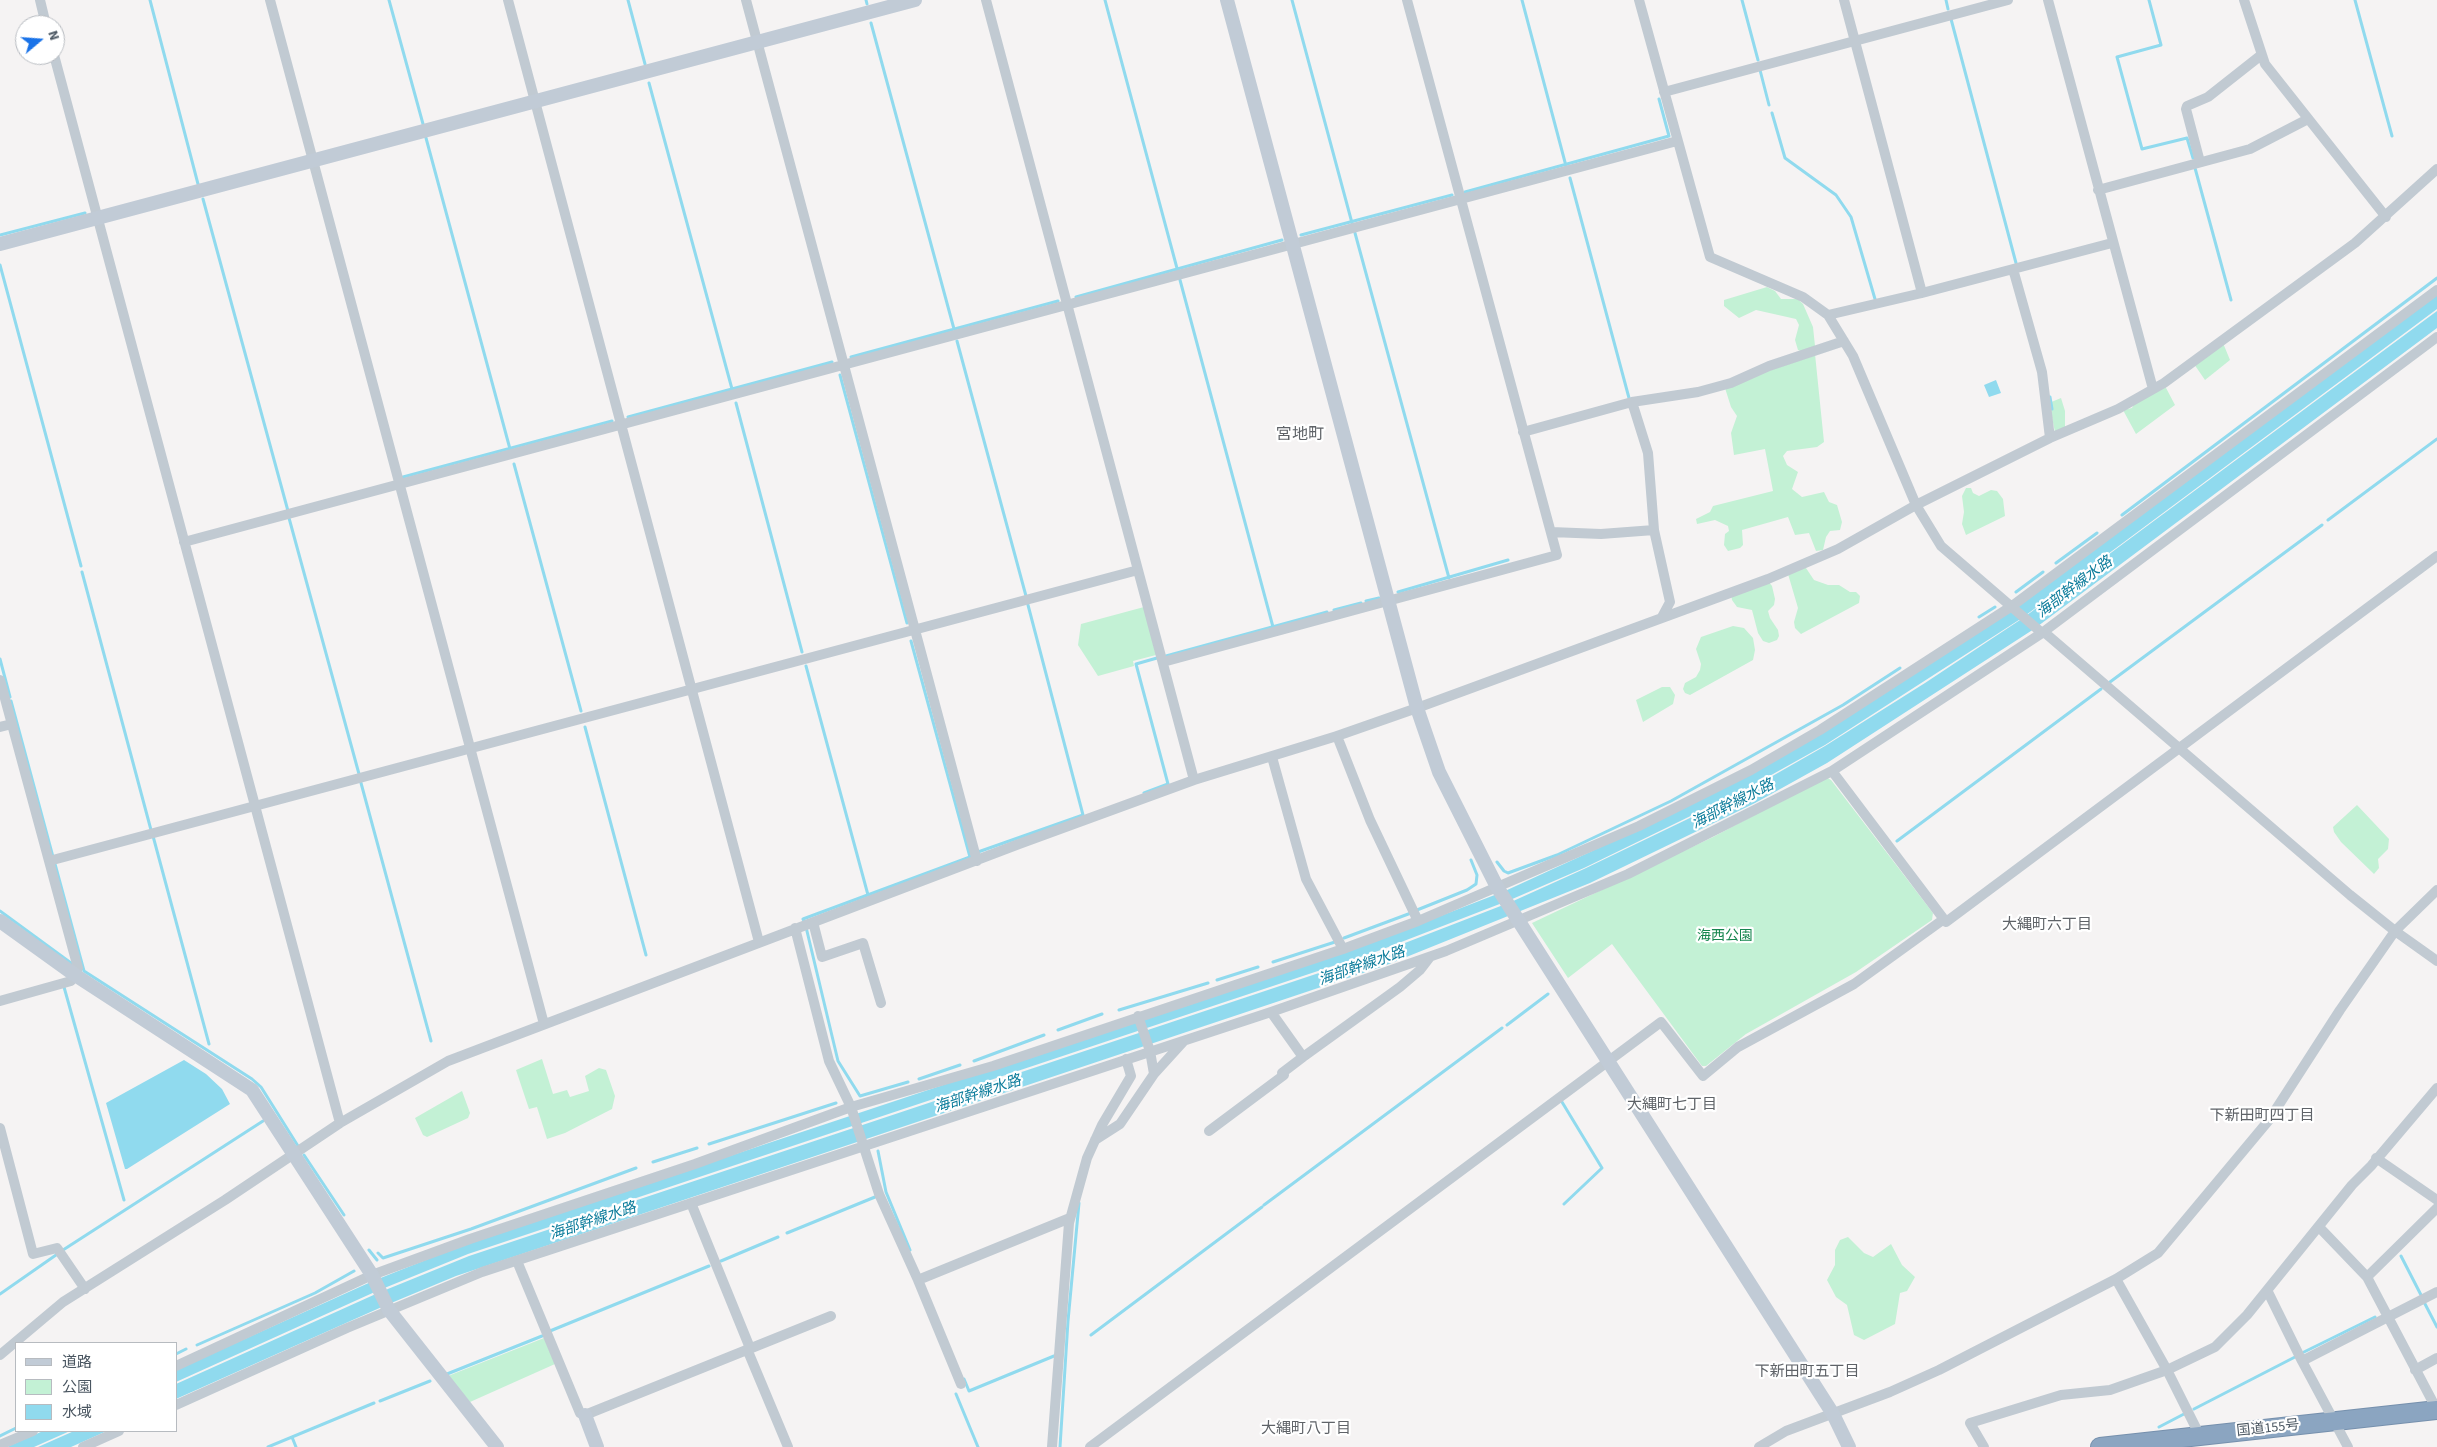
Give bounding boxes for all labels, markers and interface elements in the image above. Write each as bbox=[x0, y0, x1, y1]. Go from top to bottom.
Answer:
north arrow bbox=[15, 15, 65, 65]
text: N bbox=[42, 28, 64, 43]
district label: 宮地町 bbox=[1276, 425, 1324, 445]
water label: 海部幹線水路 bbox=[2034, 554, 2116, 622]
water label: 海部幹線水路 bbox=[1689, 777, 1777, 833]
district label: 大縄町六丁目 bbox=[2002, 917, 2092, 935]
park label: 海西公園 bbox=[1697, 929, 1753, 945]
water label: 海部幹線水路 bbox=[1317, 944, 1407, 990]
water label: 海部幹線水路 bbox=[932, 1073, 1024, 1117]
district label: 大縄町七丁目 bbox=[1627, 1097, 1717, 1115]
district label: 下新田町四丁目 bbox=[2210, 1108, 2314, 1126]
water label: 海部幹線水路 bbox=[547, 1200, 639, 1244]
legend bbox=[15, 1342, 178, 1432]
text: 道路 bbox=[62, 1352, 92, 1373]
district label: 下新田町五丁目 bbox=[1755, 1364, 1859, 1382]
text: 公園 bbox=[62, 1377, 92, 1398]
text: 水域 bbox=[62, 1402, 92, 1423]
street label: 国道155号 bbox=[2236, 1417, 2300, 1441]
district label: 大縄町八丁目 bbox=[1261, 1421, 1351, 1439]

